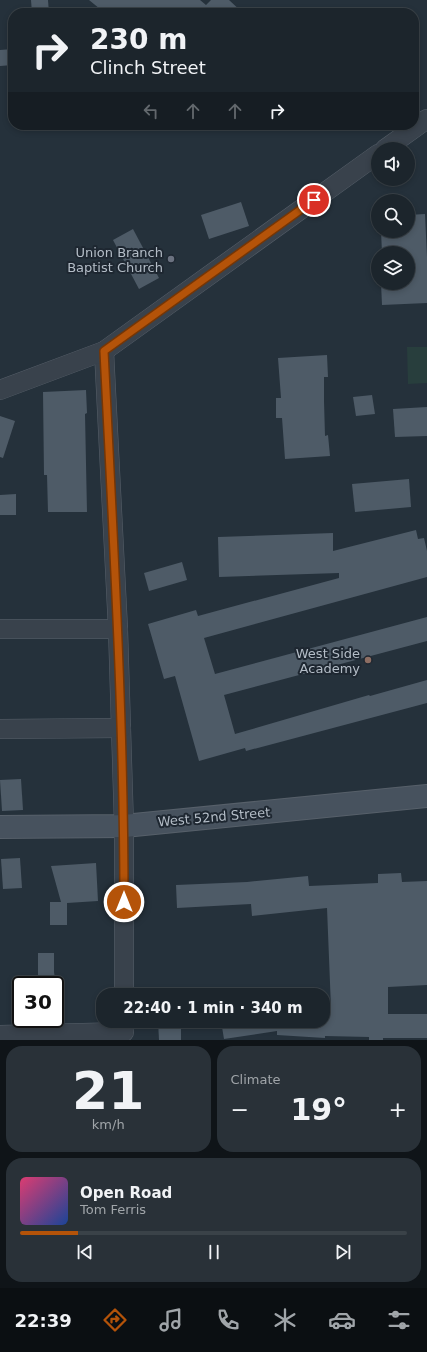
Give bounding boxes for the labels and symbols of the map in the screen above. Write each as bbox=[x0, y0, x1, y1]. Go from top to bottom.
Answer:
pin bbox=[297, 183, 331, 217]
place label: Union Branch Baptist Church bbox=[67, 245, 163, 275]
marker: Union Branch Baptist Church bbox=[166, 254, 176, 264]
place label: West Side Academy bbox=[296, 646, 360, 676]
marker: West Side Academy bbox=[363, 655, 373, 665]
street label: West 52nd Street bbox=[157, 805, 271, 829]
position arrow bbox=[103, 881, 145, 923]
speed limit sign: 30 bbox=[12, 976, 64, 1028]

